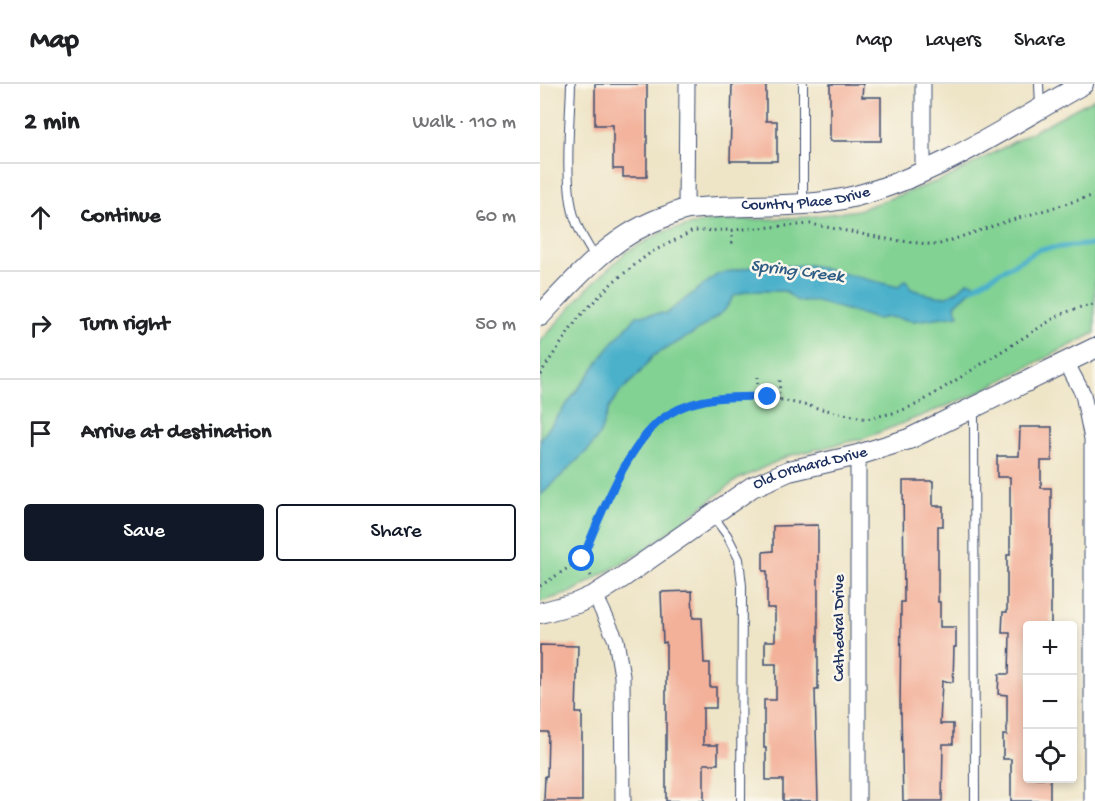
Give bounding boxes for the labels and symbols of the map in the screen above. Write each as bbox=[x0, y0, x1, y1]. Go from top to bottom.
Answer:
street label: Country Place Drive bbox=[741, 183, 873, 216]
water label: Spring Creek bbox=[749, 256, 847, 288]
route end bbox=[754, 383, 780, 409]
street label: Old Orchard Drive bbox=[750, 443, 871, 495]
route start bbox=[568, 545, 594, 571]
street label: Cathedral Drive bbox=[831, 574, 850, 682]

